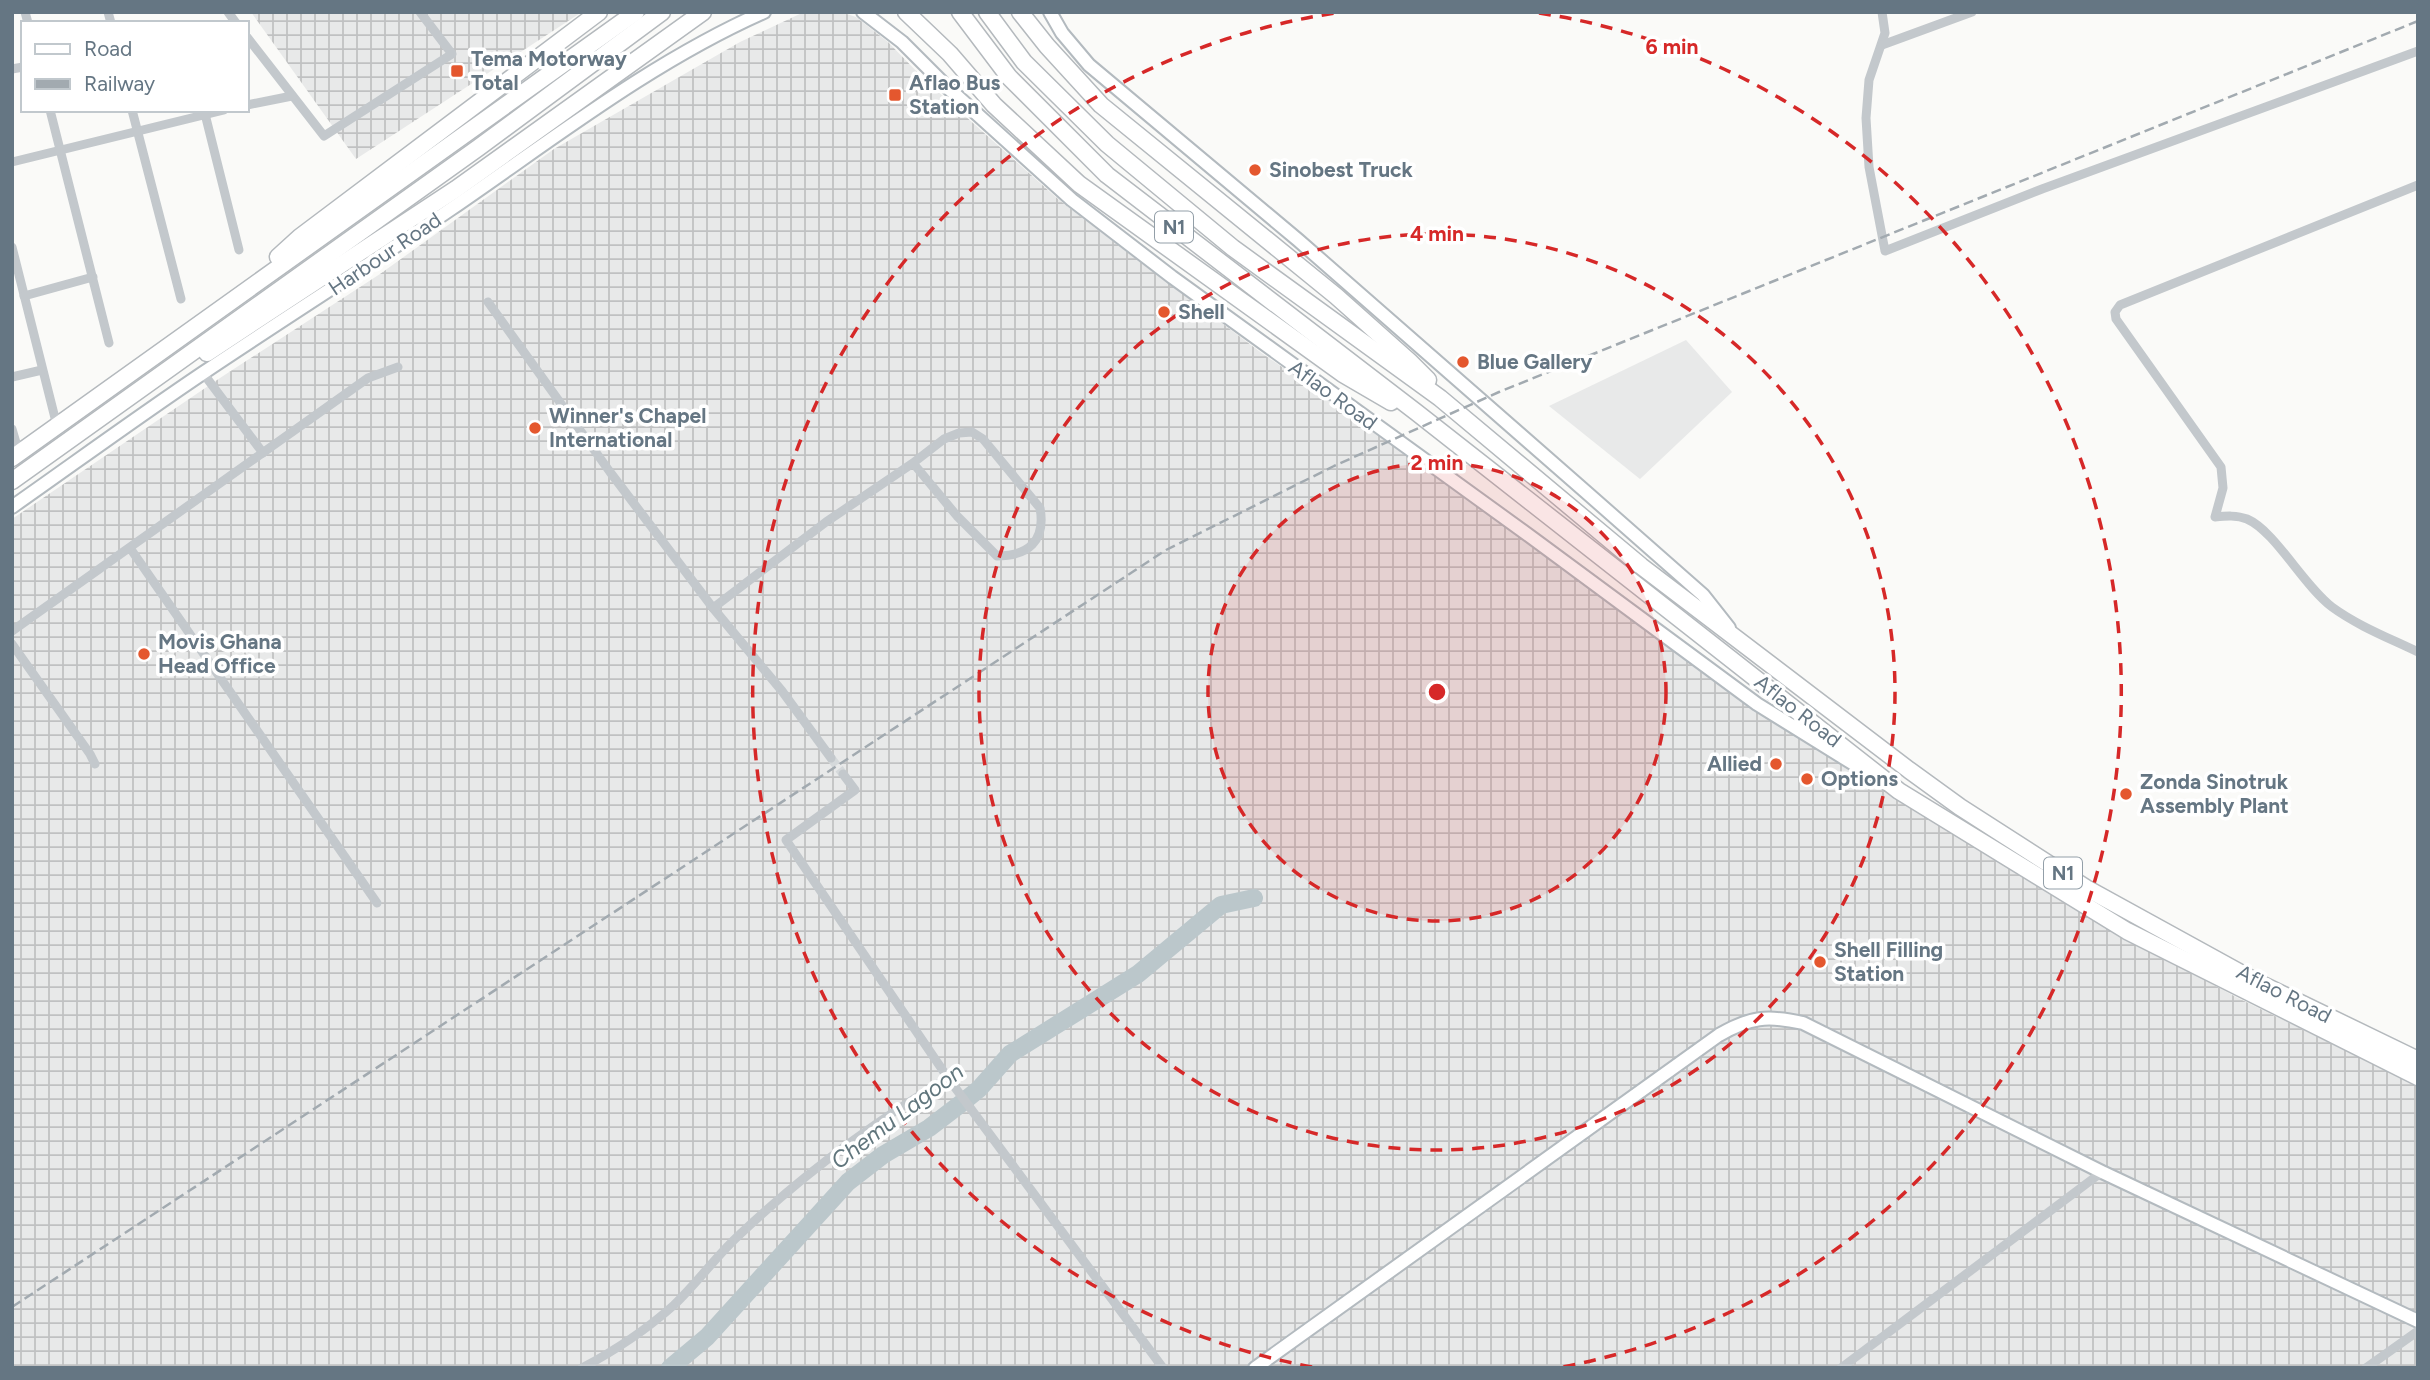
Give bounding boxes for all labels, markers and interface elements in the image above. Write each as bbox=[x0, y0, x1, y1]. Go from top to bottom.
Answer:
legend bbox=[21, 21, 248, 112]
text: 6 min bbox=[1646, 34, 1698, 59]
text: Road bbox=[84, 36, 132, 61]
place label: Tema Motorway Total bbox=[471, 46, 628, 95]
marker: Tema Motorway Total bbox=[449, 63, 465, 79]
place label: Aflao Bus Station bbox=[909, 70, 1001, 119]
text: Railway bbox=[84, 71, 155, 96]
marker: Aflao Bus Station bbox=[887, 87, 903, 103]
place label: Sinobest Truck bbox=[1269, 157, 1414, 182]
marker: Sinobest Truck bbox=[1247, 162, 1263, 178]
street label: Harbour Road bbox=[324, 207, 446, 300]
road number: N1 bbox=[1155, 212, 1193, 243]
text: 4 min bbox=[1410, 221, 1464, 246]
place label: Shell bbox=[1178, 299, 1225, 324]
marker: Shell bbox=[1156, 304, 1172, 320]
place label: Blue Gallery bbox=[1477, 349, 1593, 374]
street label: Aflao Road bbox=[1284, 354, 1382, 435]
marker: Blue Gallery bbox=[1455, 354, 1471, 370]
place label: Winner's Chapel International bbox=[549, 403, 706, 452]
marker: Winner's Chapel International bbox=[527, 420, 543, 436]
text: 2 min bbox=[1411, 450, 1463, 475]
place label: Movis Ghana Head Office bbox=[158, 629, 282, 678]
marker: Movis Ghana Head Office bbox=[136, 646, 152, 662]
street label: Aflao Road bbox=[1750, 669, 1847, 752]
centre of rings bbox=[1425, 680, 1449, 704]
place label: Allied bbox=[1707, 751, 1762, 776]
marker: Allied bbox=[1768, 756, 1784, 772]
place label: Options bbox=[1821, 766, 1898, 791]
place label: Zonda Sinotruk Assembly Plant bbox=[2140, 769, 2289, 818]
marker: Options bbox=[1799, 771, 1815, 787]
marker: Zonda Sinotruk Assembly Plant bbox=[2118, 786, 2134, 802]
road number: N1 bbox=[2044, 858, 2082, 888]
place label: Shell Filling Station bbox=[1834, 937, 1943, 986]
marker: Shell Filling Station bbox=[1812, 954, 1828, 970]
street label: Aflao Road bbox=[2233, 959, 2336, 1028]
water label: Chemu Lagoon bbox=[825, 1057, 969, 1175]

